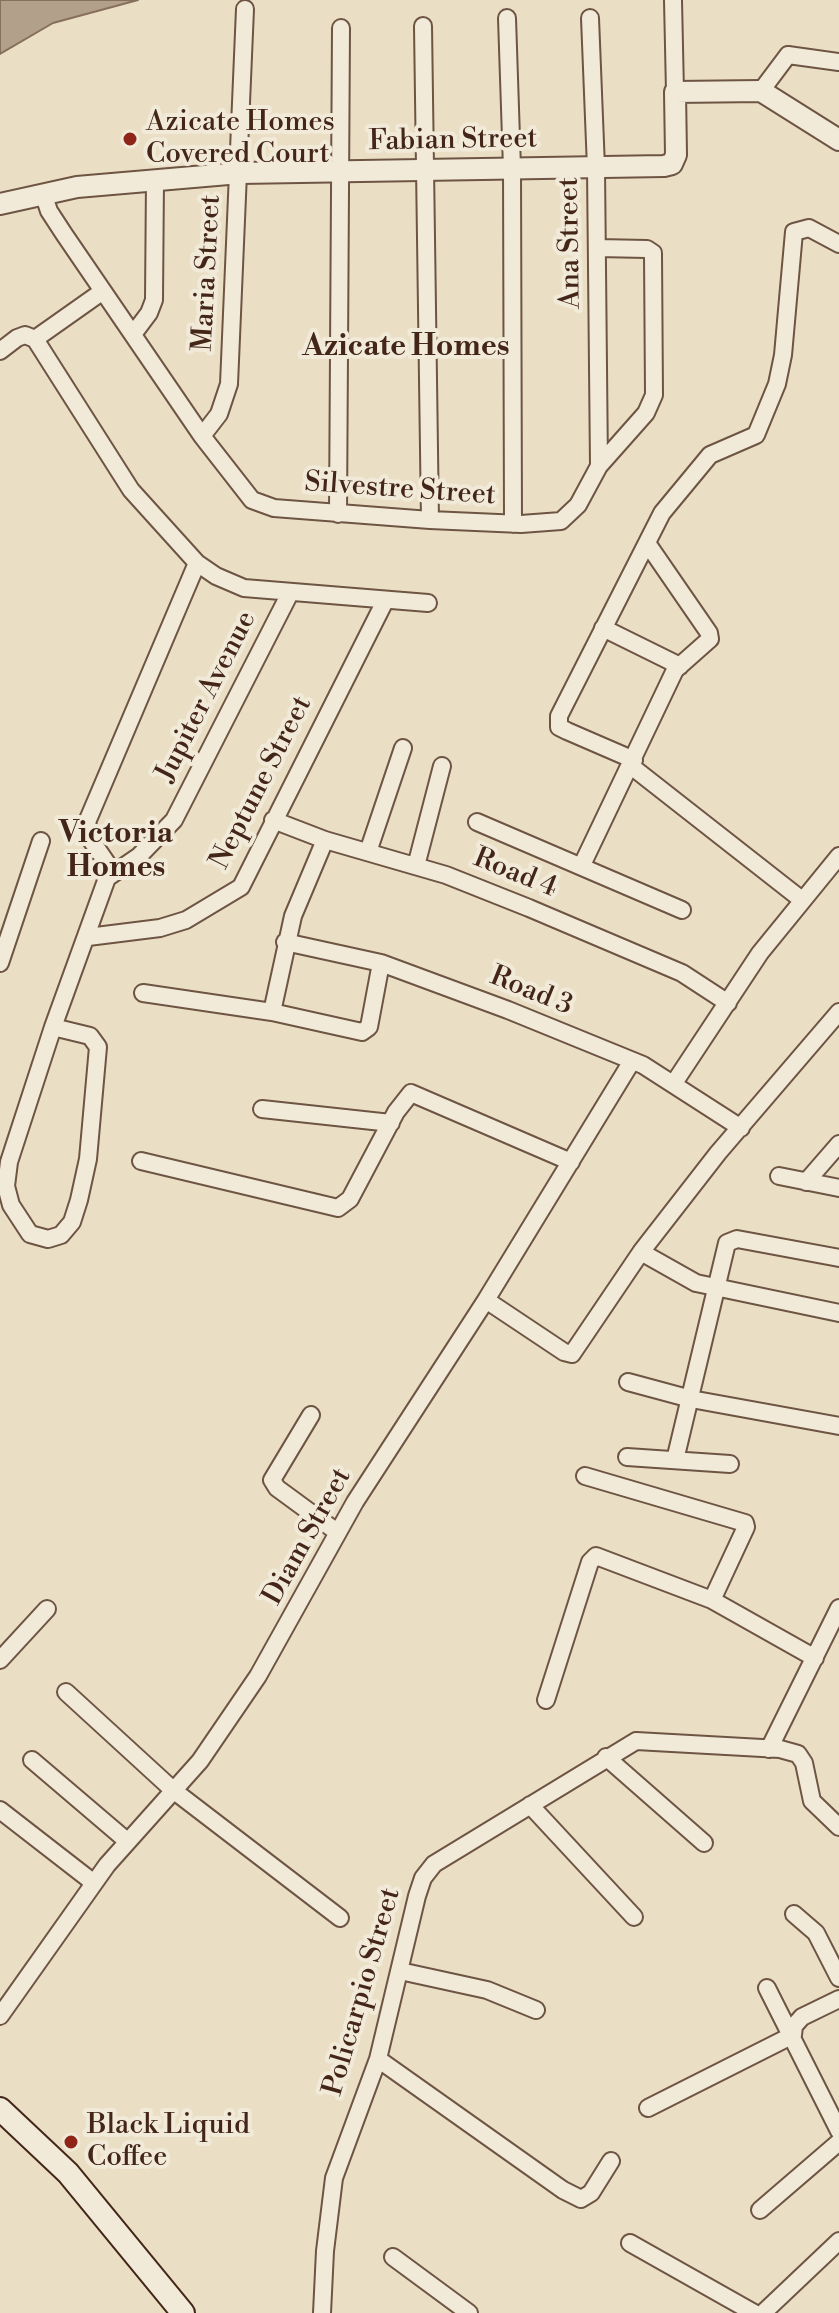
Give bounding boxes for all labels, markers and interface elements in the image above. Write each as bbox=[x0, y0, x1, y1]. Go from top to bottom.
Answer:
place label: Azicate Homes Covered Court bbox=[146, 106, 335, 172]
street label: Fabian Street bbox=[368, 123, 538, 159]
marker: Azicate Homes Covered Court bbox=[121, 130, 139, 148]
street label: Ana Street bbox=[553, 177, 589, 309]
street label: Maria Street bbox=[187, 194, 229, 352]
district label: Azicate Homes bbox=[302, 330, 510, 366]
street label: Silvestre Street bbox=[303, 467, 497, 513]
street label: Jupiter Avenue bbox=[150, 606, 264, 788]
street label: Neptune Street bbox=[204, 691, 320, 875]
district label: Victoria Homes bbox=[59, 817, 173, 888]
street label: Road 4 bbox=[468, 842, 562, 906]
street label: Road 3 bbox=[485, 960, 577, 1024]
street label: Diam Street bbox=[257, 1463, 359, 1611]
street label: Policarpio Street bbox=[317, 1884, 409, 2100]
place label: Black Liquid Coffee bbox=[87, 2109, 250, 2175]
marker: Black Liquid Coffee bbox=[62, 2133, 80, 2151]

